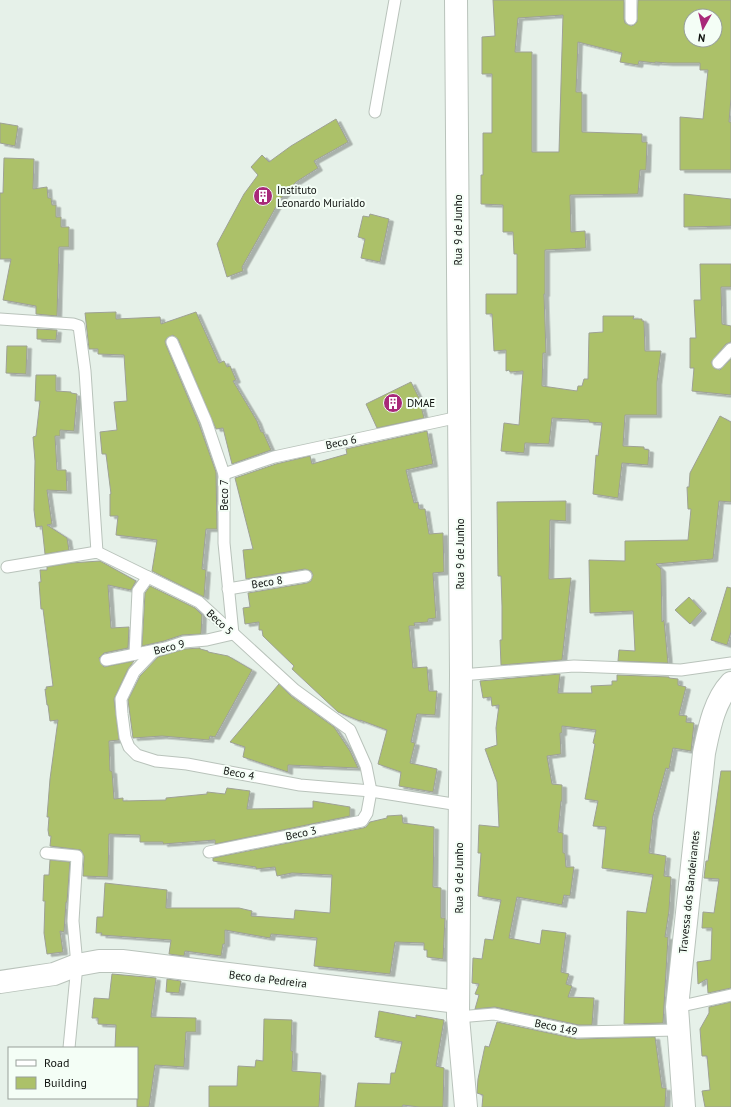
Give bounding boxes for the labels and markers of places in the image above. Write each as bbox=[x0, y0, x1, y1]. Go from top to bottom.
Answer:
place label: Instituto Leonardo Murialdo bbox=[277, 183, 365, 210]
building icon: Instituto Leonardo Murialdo bbox=[252, 185, 274, 207]
building icon: DMAE bbox=[382, 392, 404, 414]
place label: DMAE bbox=[407, 396, 435, 410]

